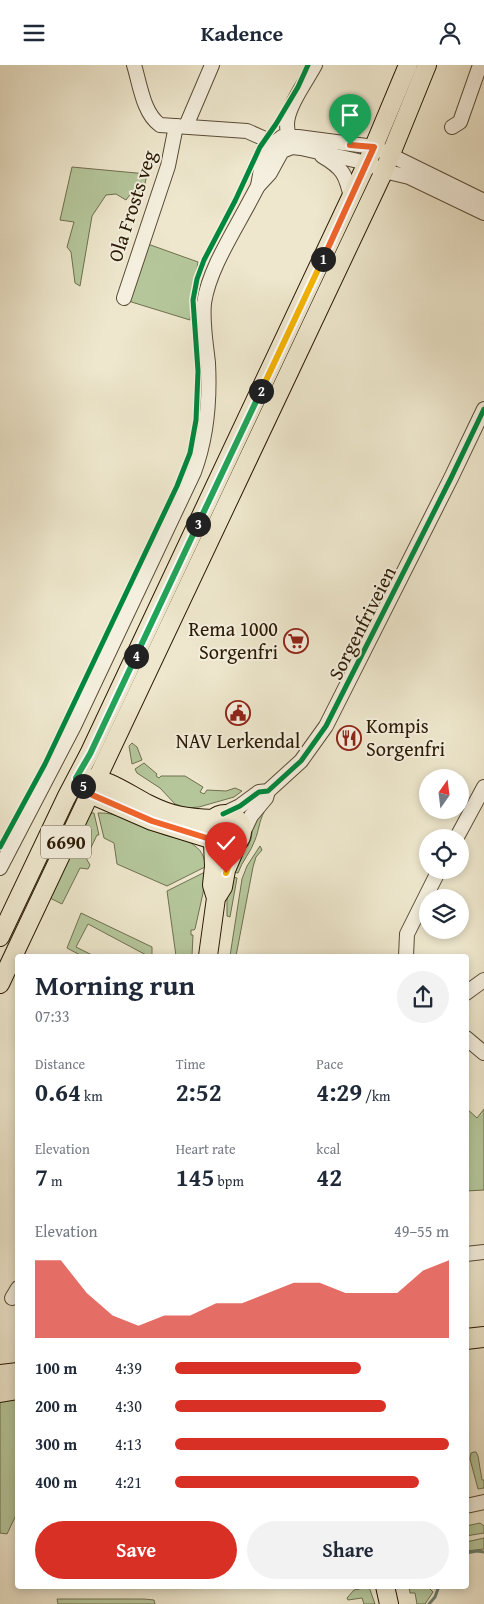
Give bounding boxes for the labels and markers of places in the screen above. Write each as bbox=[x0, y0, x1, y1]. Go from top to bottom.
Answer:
pin bbox=[329, 94, 371, 145]
pin: 1 bbox=[310, 247, 336, 271]
pin: 2 bbox=[248, 379, 274, 403]
pin: 3 bbox=[186, 511, 210, 537]
place label: Rema 1000 Sorgenfri bbox=[188, 614, 278, 666]
supermarket icon: Rema 1000 Sorgenfri bbox=[283, 628, 309, 654]
pin: 4 bbox=[124, 643, 148, 669]
public building icon: NAV Lerkendal bbox=[225, 700, 251, 726]
place label: Kompis Sorgenfri bbox=[366, 711, 445, 763]
restaurant icon: Kompis Sorgenfri bbox=[336, 725, 362, 751]
place label: NAV Lerkendal bbox=[176, 726, 301, 755]
pin: 5 bbox=[70, 773, 96, 799]
pin bbox=[205, 822, 247, 873]

